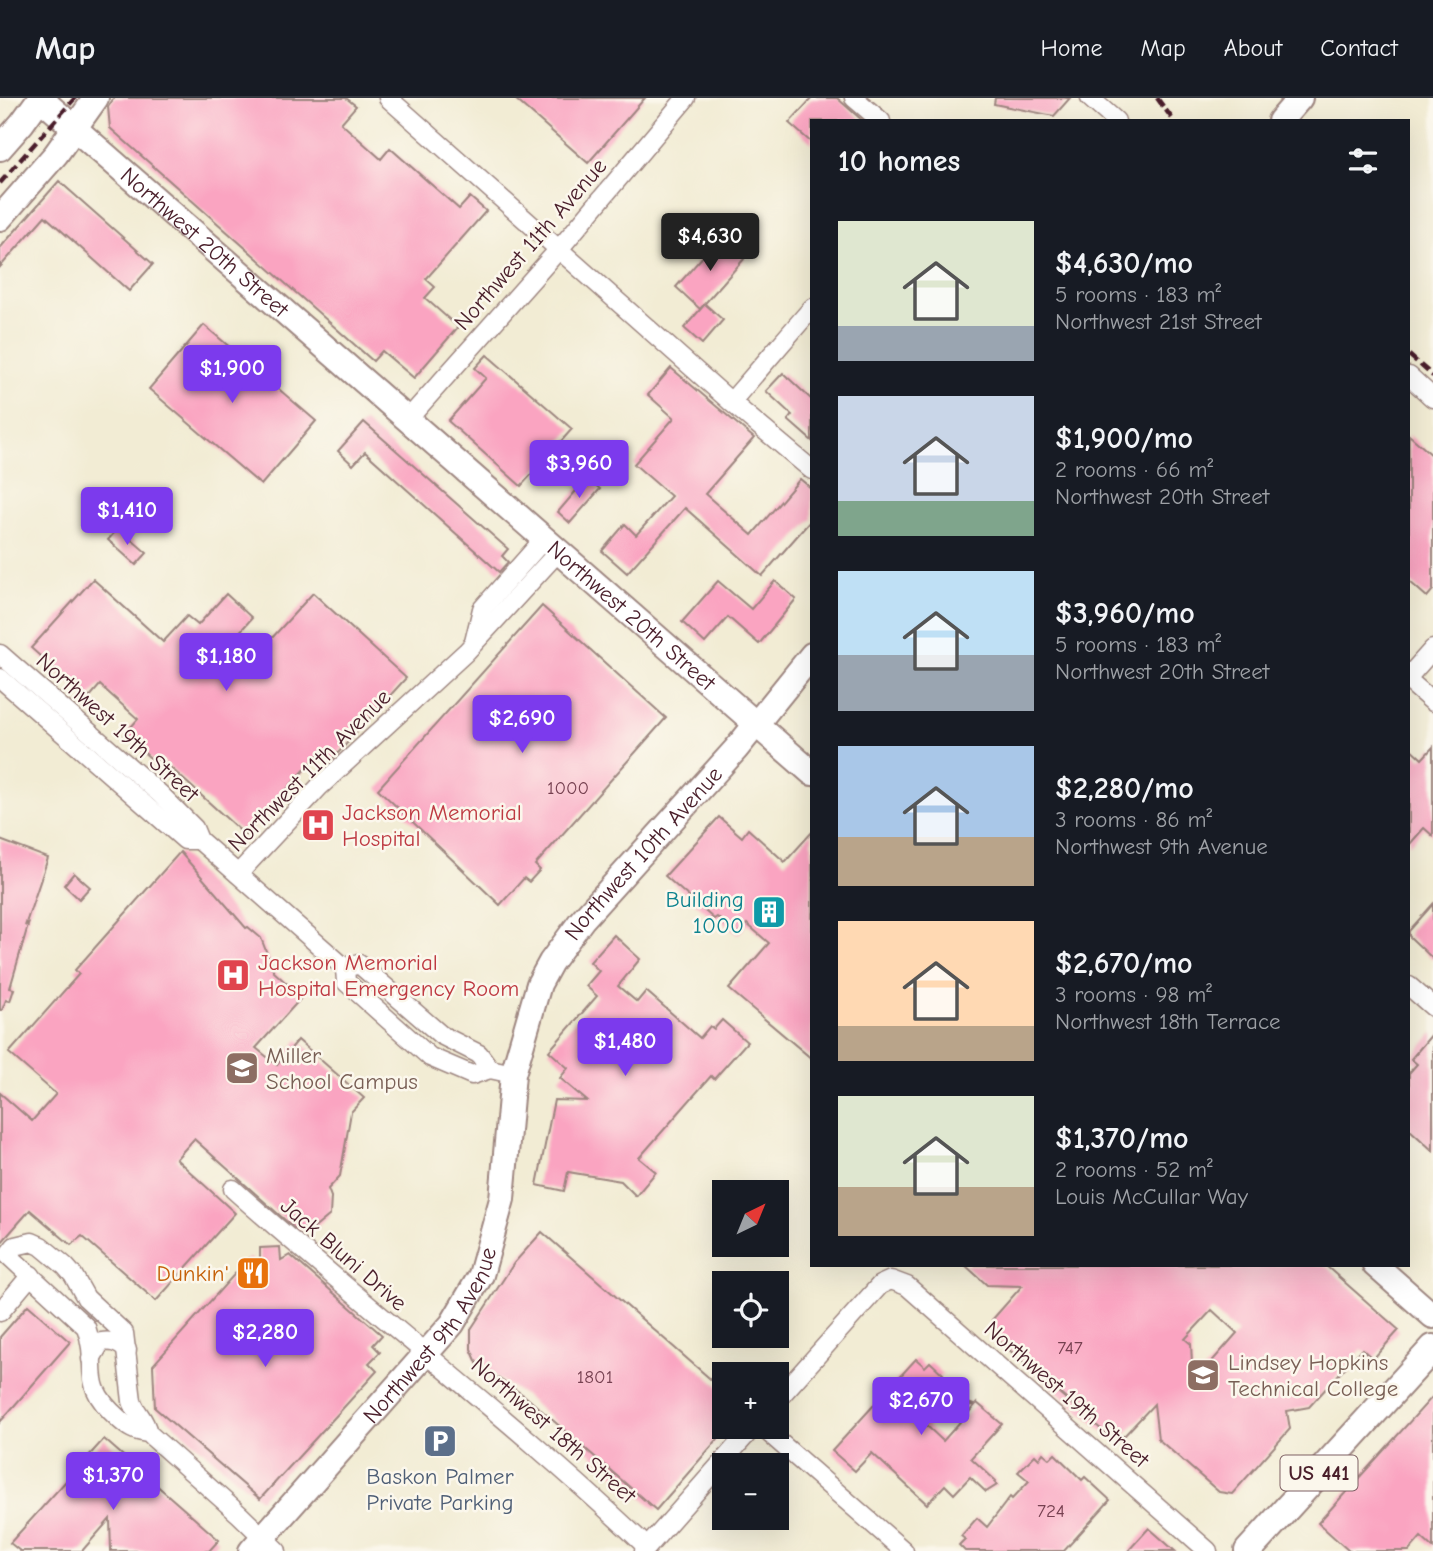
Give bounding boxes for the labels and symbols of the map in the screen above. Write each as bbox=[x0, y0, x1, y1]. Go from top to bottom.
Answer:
street label: Northwest 11th Avenue bbox=[448, 153, 612, 336]
street label: Northwest 20th Street bbox=[115, 162, 295, 324]
pin: $4,630 bbox=[653, 214, 767, 273]
pin: $1,900 bbox=[175, 345, 289, 405]
pin: $3,960 bbox=[522, 440, 636, 500]
pin: $1,410 bbox=[70, 488, 184, 547]
street label: Northwest 20th Street bbox=[542, 535, 722, 697]
pin: $1,180 bbox=[169, 634, 283, 693]
street label: Northwest 19th Street bbox=[31, 647, 206, 808]
street label: Northwest 11th Avenue bbox=[222, 683, 396, 857]
pin: $2,690 bbox=[465, 696, 579, 755]
street label: Northwest 10th Avenue bbox=[559, 761, 728, 945]
house number: 1000 bbox=[547, 777, 589, 799]
place label: Jackson Memorial Hospital bbox=[342, 799, 522, 852]
hospital icon: Jackson Memorial Hospital bbox=[299, 806, 337, 844]
place label: Building 1000 bbox=[665, 886, 744, 939]
building icon: Building 1000 bbox=[750, 893, 788, 931]
place label: Jackson Memorial Hospital Emergency Room bbox=[258, 949, 519, 1002]
hospital icon: Jackson Memorial Hospital Emergency Room bbox=[214, 956, 252, 994]
pin: $1,480 bbox=[568, 1018, 682, 1078]
place label: Miller School Campus bbox=[266, 1042, 418, 1095]
school or university icon: Miller School Campus bbox=[223, 1049, 261, 1087]
north arrow bbox=[712, 1180, 789, 1256]
street label: Jack Bluni Drive bbox=[275, 1192, 412, 1317]
street label: Northwest 9th Avenue bbox=[358, 1244, 502, 1429]
restaurant icon: Dunkin' bbox=[234, 1254, 272, 1292]
place label: Dunkin' bbox=[156, 1260, 229, 1287]
pin: $2,280 bbox=[208, 1310, 322, 1369]
street label: Northwest 19th Street bbox=[979, 1315, 1156, 1474]
house number: 747 bbox=[1057, 1337, 1083, 1359]
place label: Lindsey Hopkins Technical College bbox=[1228, 1349, 1398, 1402]
street label: Northwest 18th Street bbox=[466, 1352, 643, 1510]
school or university icon: Lindsey Hopkins Technical College bbox=[1184, 1356, 1222, 1394]
house number: 1801 bbox=[577, 1366, 613, 1388]
pin: $2,670 bbox=[864, 1378, 978, 1437]
parking icon: Baskon Palmer Private Parking bbox=[421, 1422, 459, 1460]
pin: $1,370 bbox=[56, 1452, 170, 1512]
road number: US 441 bbox=[1280, 1456, 1358, 1490]
place label: Baskon Palmer Private Parking bbox=[366, 1463, 515, 1516]
house number: 724 bbox=[1037, 1500, 1065, 1522]

